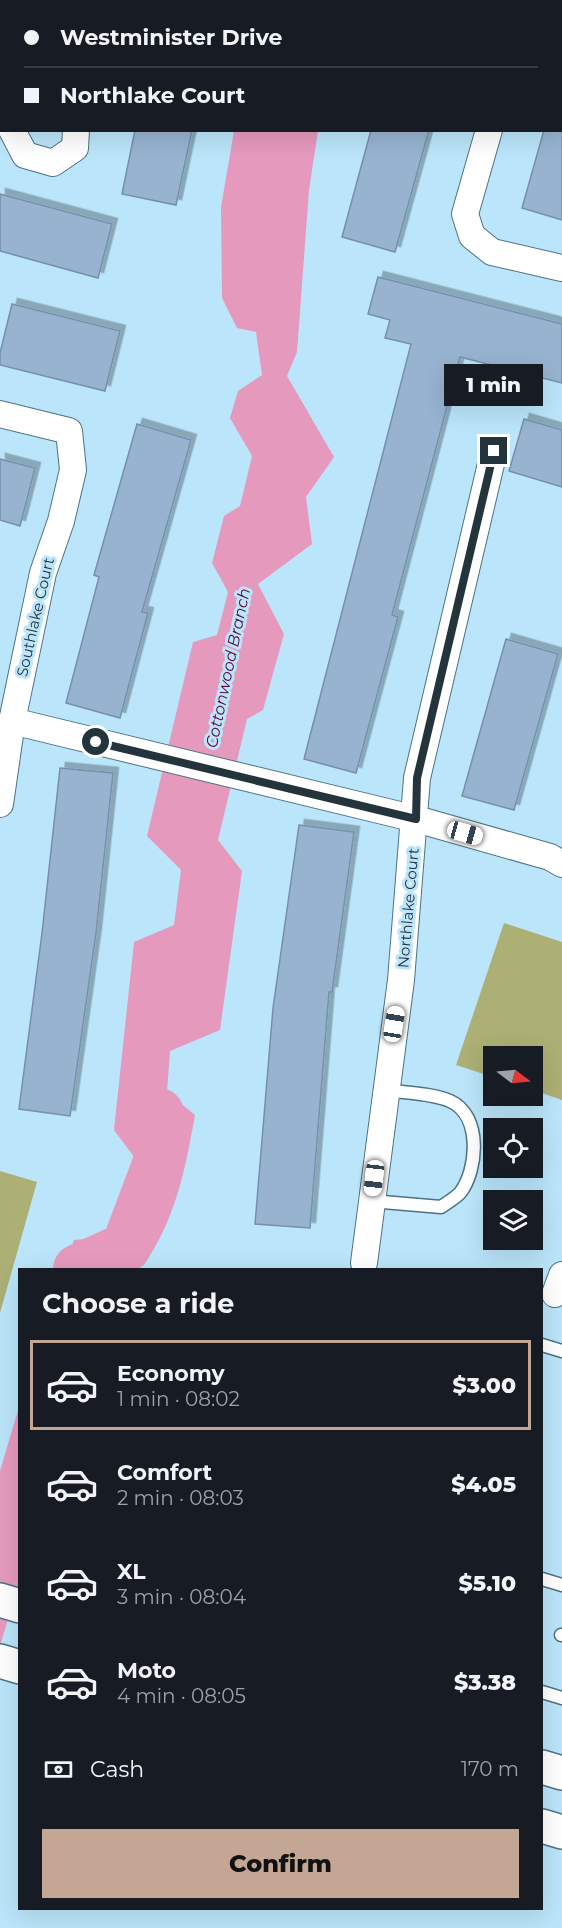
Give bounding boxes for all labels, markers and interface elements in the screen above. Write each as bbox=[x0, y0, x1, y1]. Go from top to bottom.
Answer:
text: Westminister Drive bbox=[60, 24, 282, 51]
text: Northlake Court bbox=[60, 82, 245, 109]
callout: 1 min bbox=[444, 364, 544, 406]
text: 1 min bbox=[466, 373, 521, 397]
route end bbox=[480, 437, 507, 464]
street label: Southlake Court bbox=[12, 556, 58, 678]
water label: Cottonwood Branch bbox=[202, 586, 254, 750]
route start bbox=[82, 728, 109, 755]
car bbox=[445, 819, 485, 847]
street label: Northlake Court bbox=[393, 847, 423, 969]
car bbox=[382, 1005, 406, 1043]
north arrow bbox=[483, 1046, 543, 1106]
map controls bbox=[483, 1046, 543, 1250]
button: locate bbox=[483, 1118, 543, 1178]
car bbox=[363, 1159, 385, 1197]
button: layers bbox=[483, 1190, 543, 1250]
text: Choose a ride bbox=[42, 1287, 234, 1320]
icon: car bbox=[45, 1358, 99, 1412]
text: Economy bbox=[117, 1360, 225, 1387]
text: $3.00 bbox=[452, 1372, 516, 1399]
text: 1 min · 08:02 bbox=[117, 1387, 240, 1411]
icon: car bbox=[45, 1457, 99, 1511]
text: Comfort bbox=[117, 1459, 212, 1486]
text: $4.05 bbox=[451, 1471, 516, 1498]
text: 2 min · 08:03 bbox=[117, 1486, 244, 1510]
icon: car bbox=[45, 1556, 99, 1610]
text: XL bbox=[117, 1558, 146, 1585]
text: $5.10 bbox=[459, 1570, 516, 1597]
text: 3 min · 08:04 bbox=[117, 1585, 246, 1609]
icon: car bbox=[45, 1655, 99, 1709]
text: Moto bbox=[117, 1657, 176, 1684]
text: $3.38 bbox=[454, 1669, 516, 1696]
text: 4 min · 08:05 bbox=[117, 1684, 246, 1708]
icon: cash bbox=[42, 1753, 75, 1786]
text: Cash bbox=[90, 1756, 144, 1783]
text: 170 m bbox=[461, 1757, 519, 1781]
button: Confirm bbox=[42, 1829, 519, 1898]

